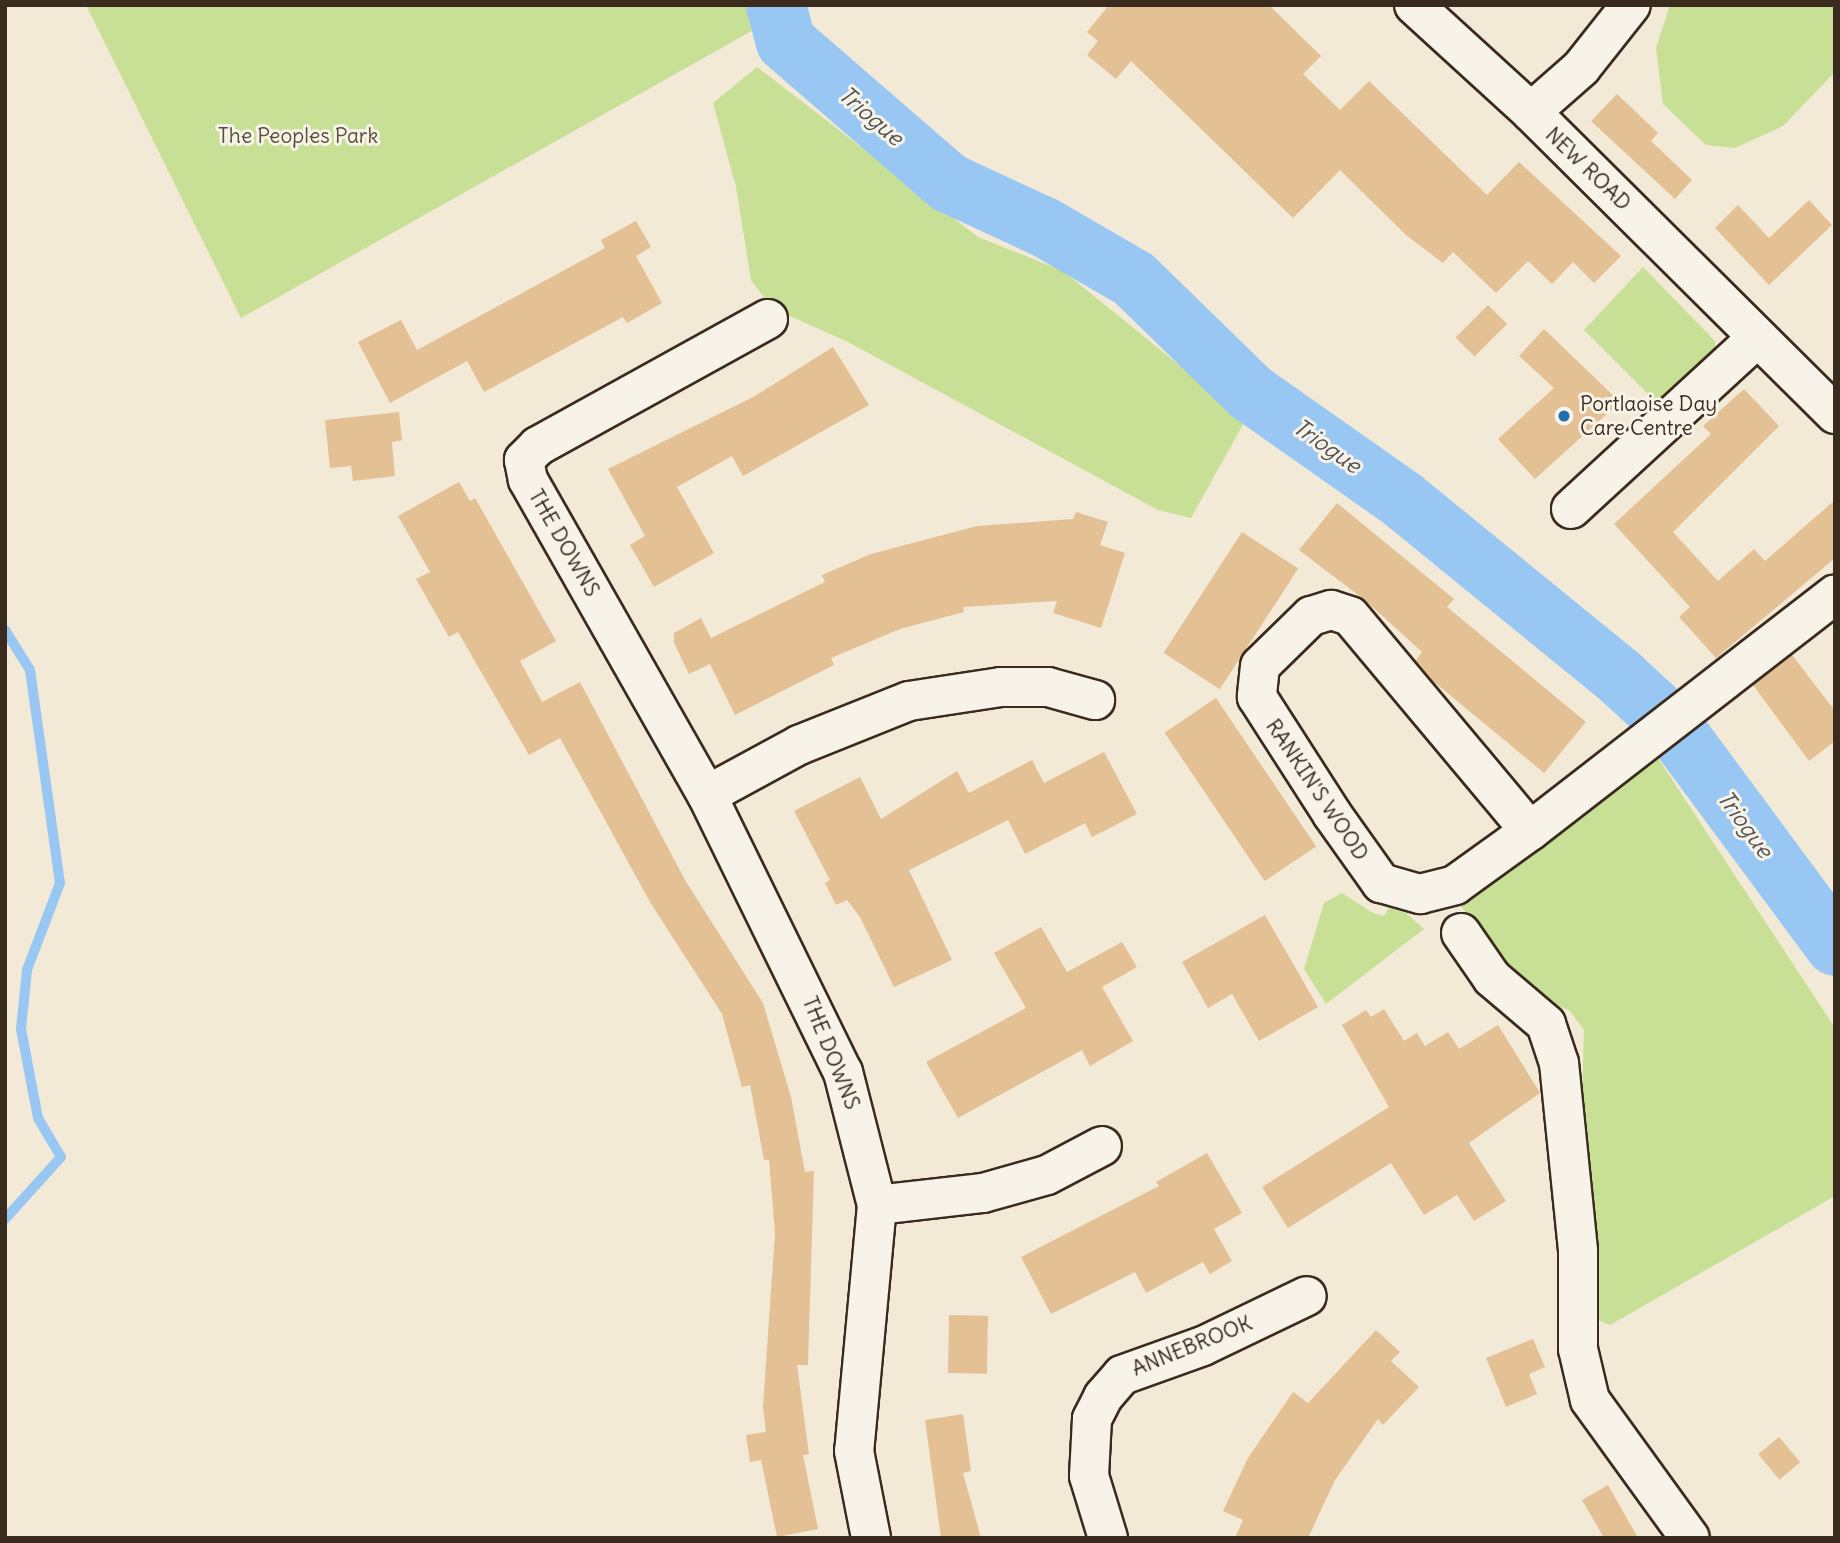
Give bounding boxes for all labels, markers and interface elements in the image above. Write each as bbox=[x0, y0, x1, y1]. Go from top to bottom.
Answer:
water label: Triogue bbox=[833, 80, 909, 152]
street label: NEW ROAD bbox=[1540, 122, 1636, 216]
park label: The Peoples Park bbox=[218, 123, 378, 149]
place label: Portlaoise Day Care Centre bbox=[1580, 391, 1717, 441]
marker: Portlaoise Day Care Centre bbox=[1554, 406, 1574, 426]
water label: Triogue bbox=[1288, 413, 1366, 479]
street label: THE DOWNS bbox=[523, 485, 605, 601]
street label: RANKIN'S WOOD bbox=[1260, 714, 1374, 866]
water label: Triogue bbox=[1711, 785, 1779, 863]
street label: THE DOWNS bbox=[797, 993, 865, 1113]
street label: ANNEBROOK bbox=[1128, 1310, 1256, 1382]

